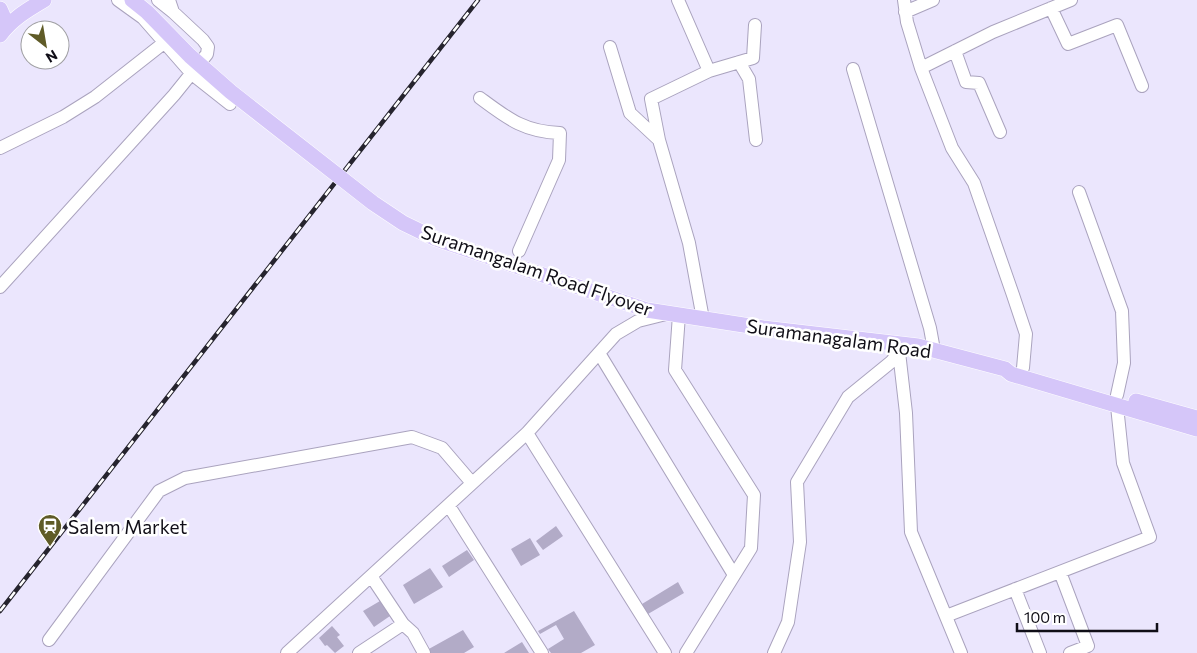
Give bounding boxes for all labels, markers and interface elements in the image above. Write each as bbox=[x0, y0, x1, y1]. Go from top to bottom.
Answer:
north arrow bbox=[20, 20, 70, 70]
text: N bbox=[43, 47, 61, 67]
street label: Suramangalam Road Flyover bbox=[418, 220, 656, 321]
street label: Suramanagalam Road bbox=[745, 314, 933, 362]
station icon: Salem Market bbox=[37, 513, 63, 547]
place label: Salem Market bbox=[68, 515, 187, 538]
scale bar bbox=[1017, 600, 1157, 632]
text: 100 m bbox=[1024, 608, 1066, 626]

